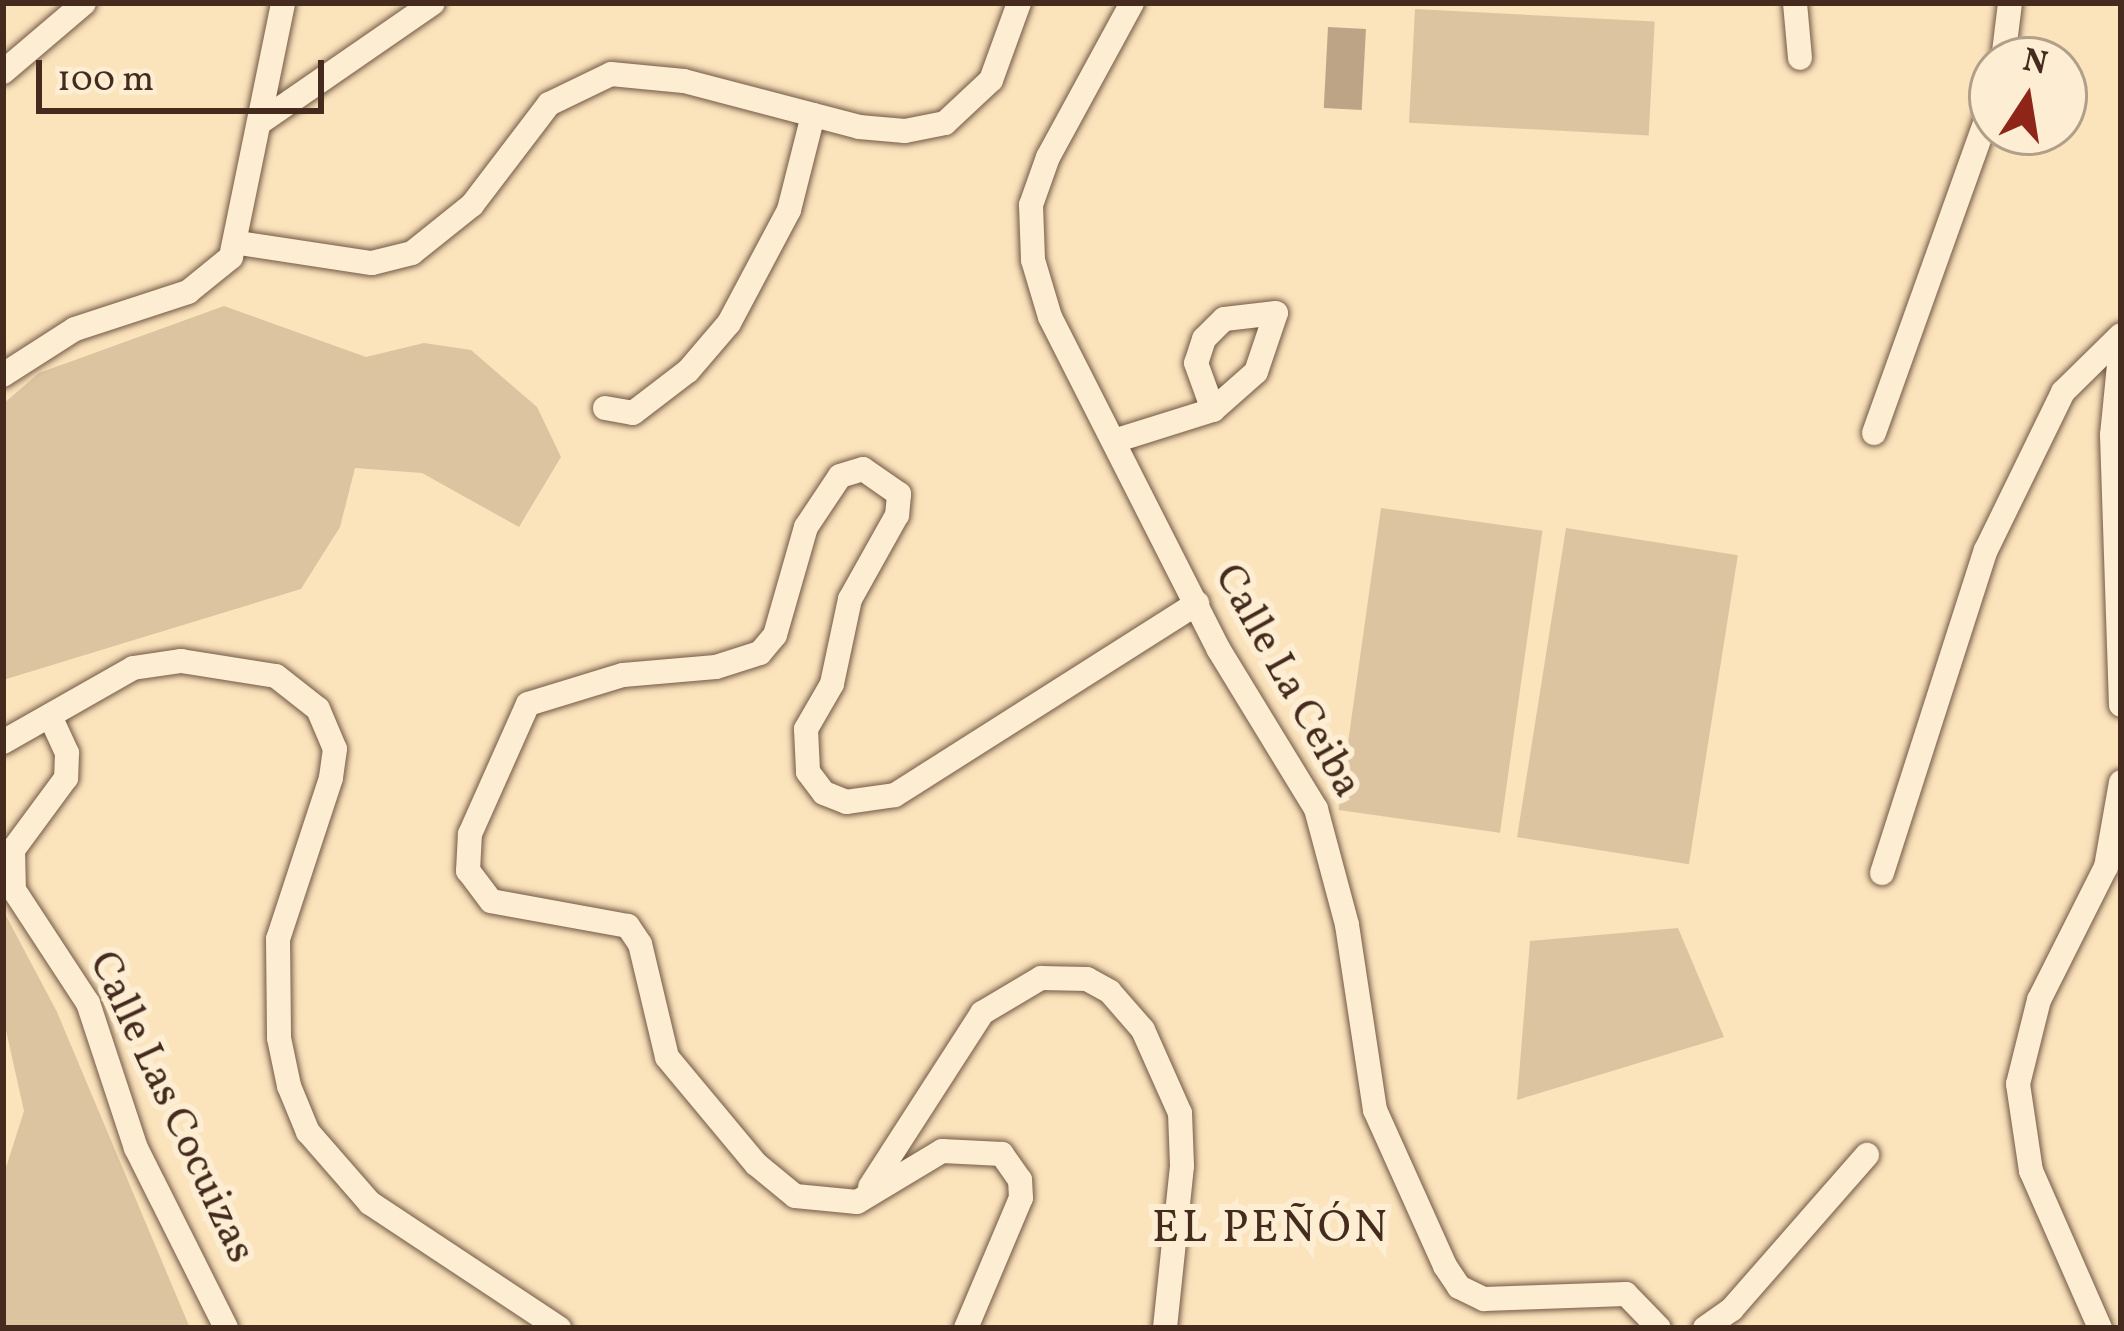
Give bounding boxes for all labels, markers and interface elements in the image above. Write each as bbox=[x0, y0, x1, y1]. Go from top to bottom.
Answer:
scale bar bbox=[42, 36, 330, 110]
north arrow bbox=[1968, 36, 2088, 156]
text: N bbox=[2018, 39, 2051, 89]
text: 100 m bbox=[57, 56, 154, 106]
street label: Calle La Ceiba bbox=[1201, 557, 1371, 807]
street label: Calle Las Cocuizas bbox=[76, 944, 264, 1272]
district label: EL PEÑÓN bbox=[1152, 1203, 1390, 1257]

